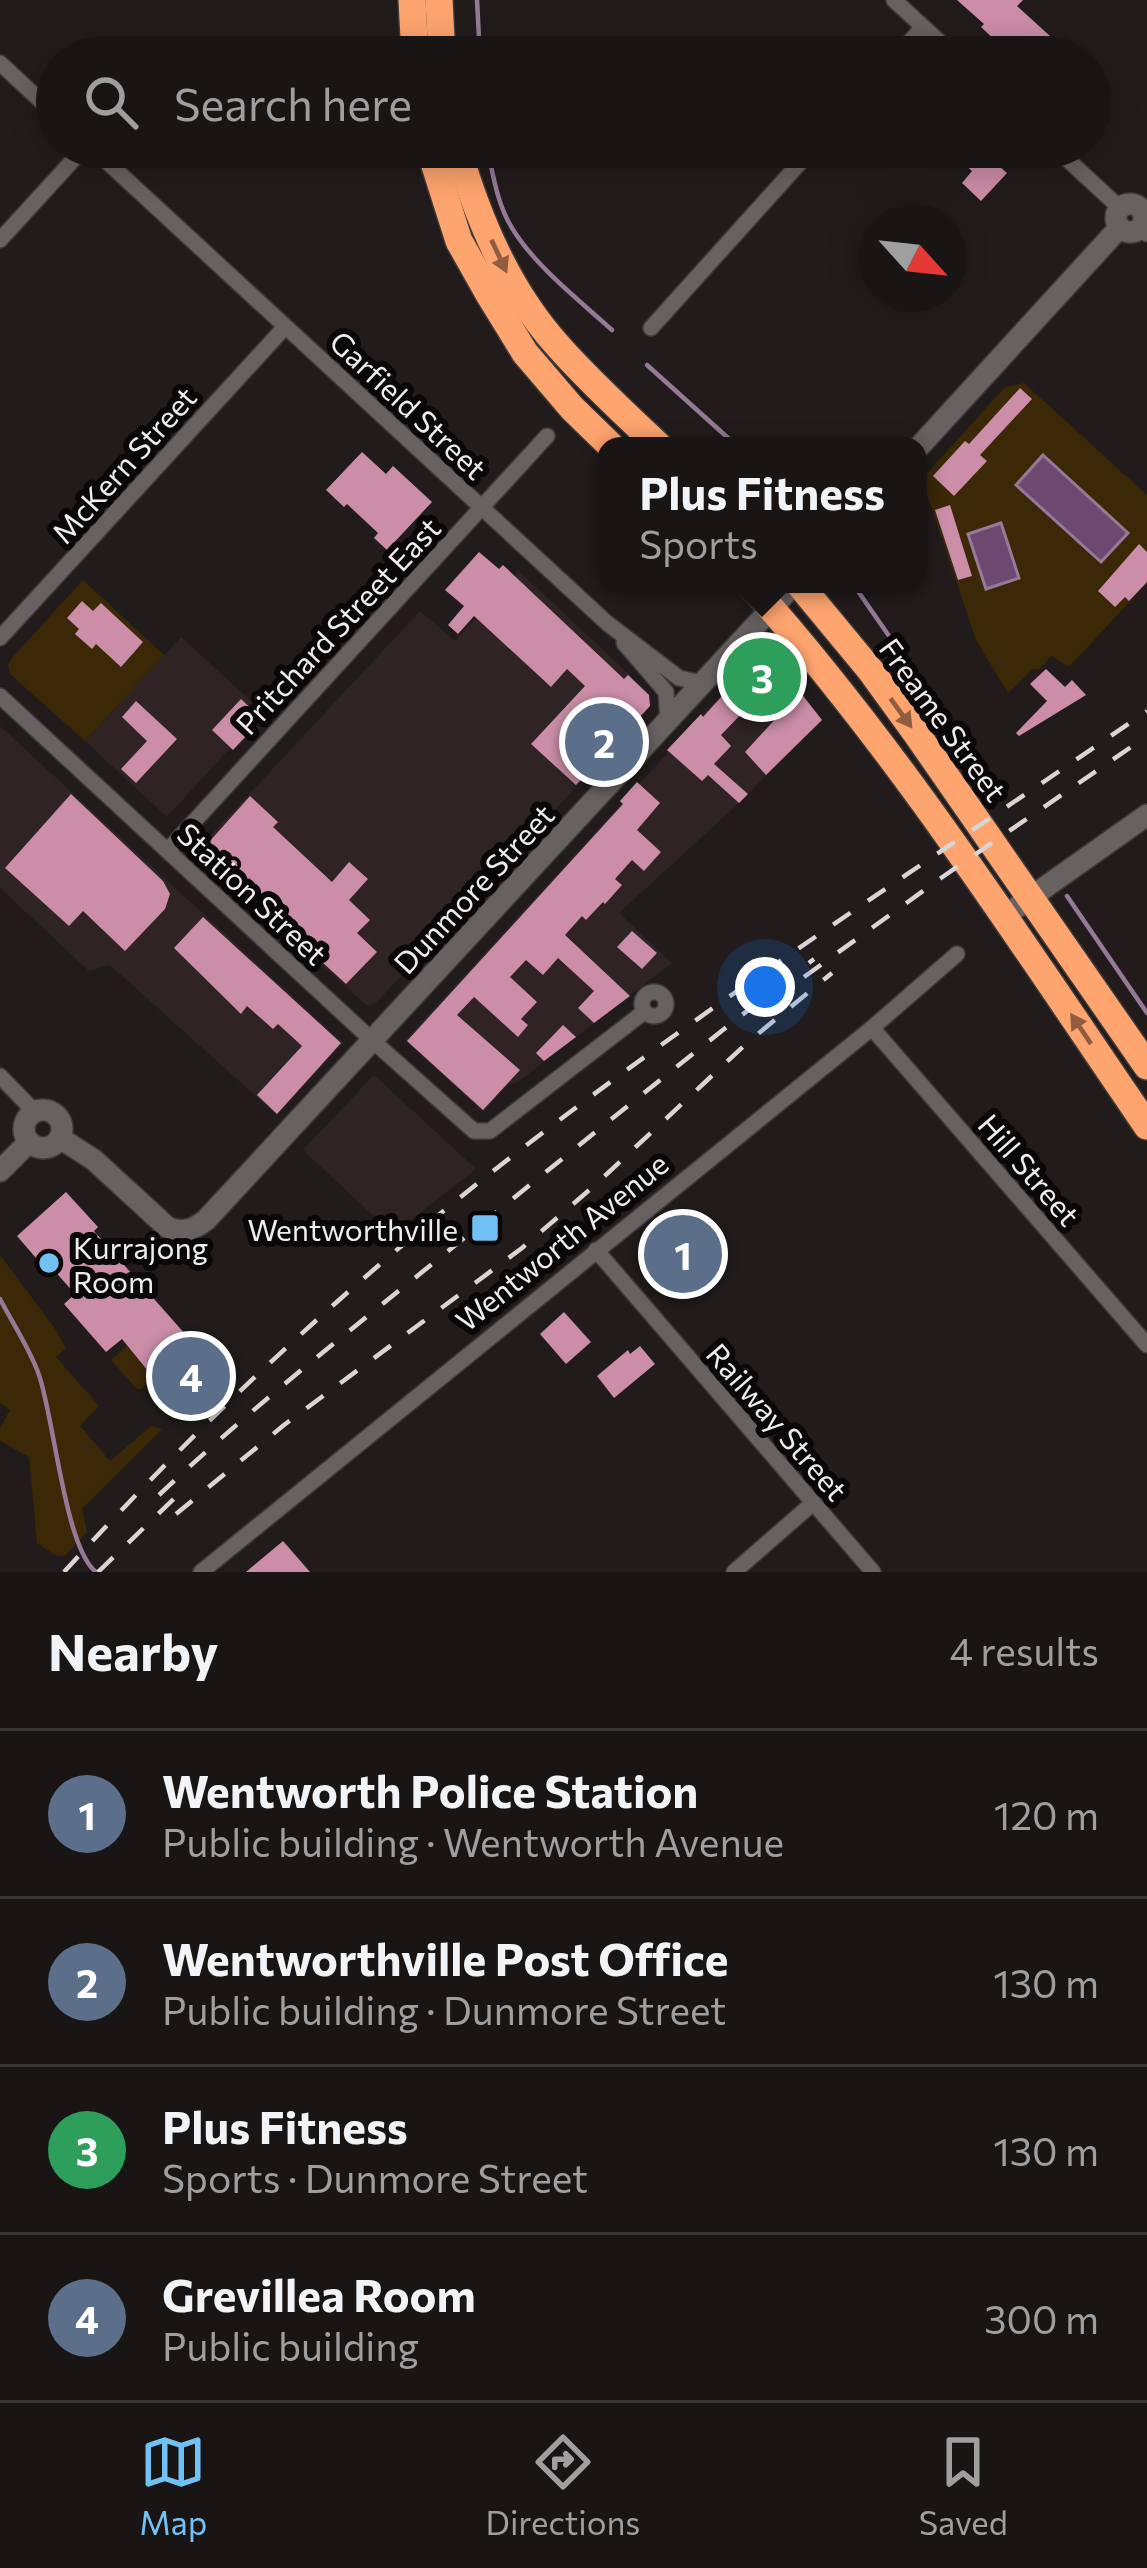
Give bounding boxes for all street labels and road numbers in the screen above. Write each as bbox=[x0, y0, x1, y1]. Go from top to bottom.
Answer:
street label: Garfield Street bbox=[323, 322, 495, 486]
street label: McKern Street bbox=[43, 378, 203, 550]
street label: Pritchard Street East bbox=[227, 509, 447, 741]
street label: Freame Street bbox=[873, 630, 1015, 808]
street label: Dunmore Street bbox=[385, 796, 561, 980]
street label: Station Street bbox=[171, 814, 335, 972]
street label: Hill Street bbox=[971, 1106, 1089, 1232]
street label: Wentworth Avenue bbox=[447, 1144, 675, 1338]
street label: Railway Street bbox=[700, 1335, 856, 1507]

